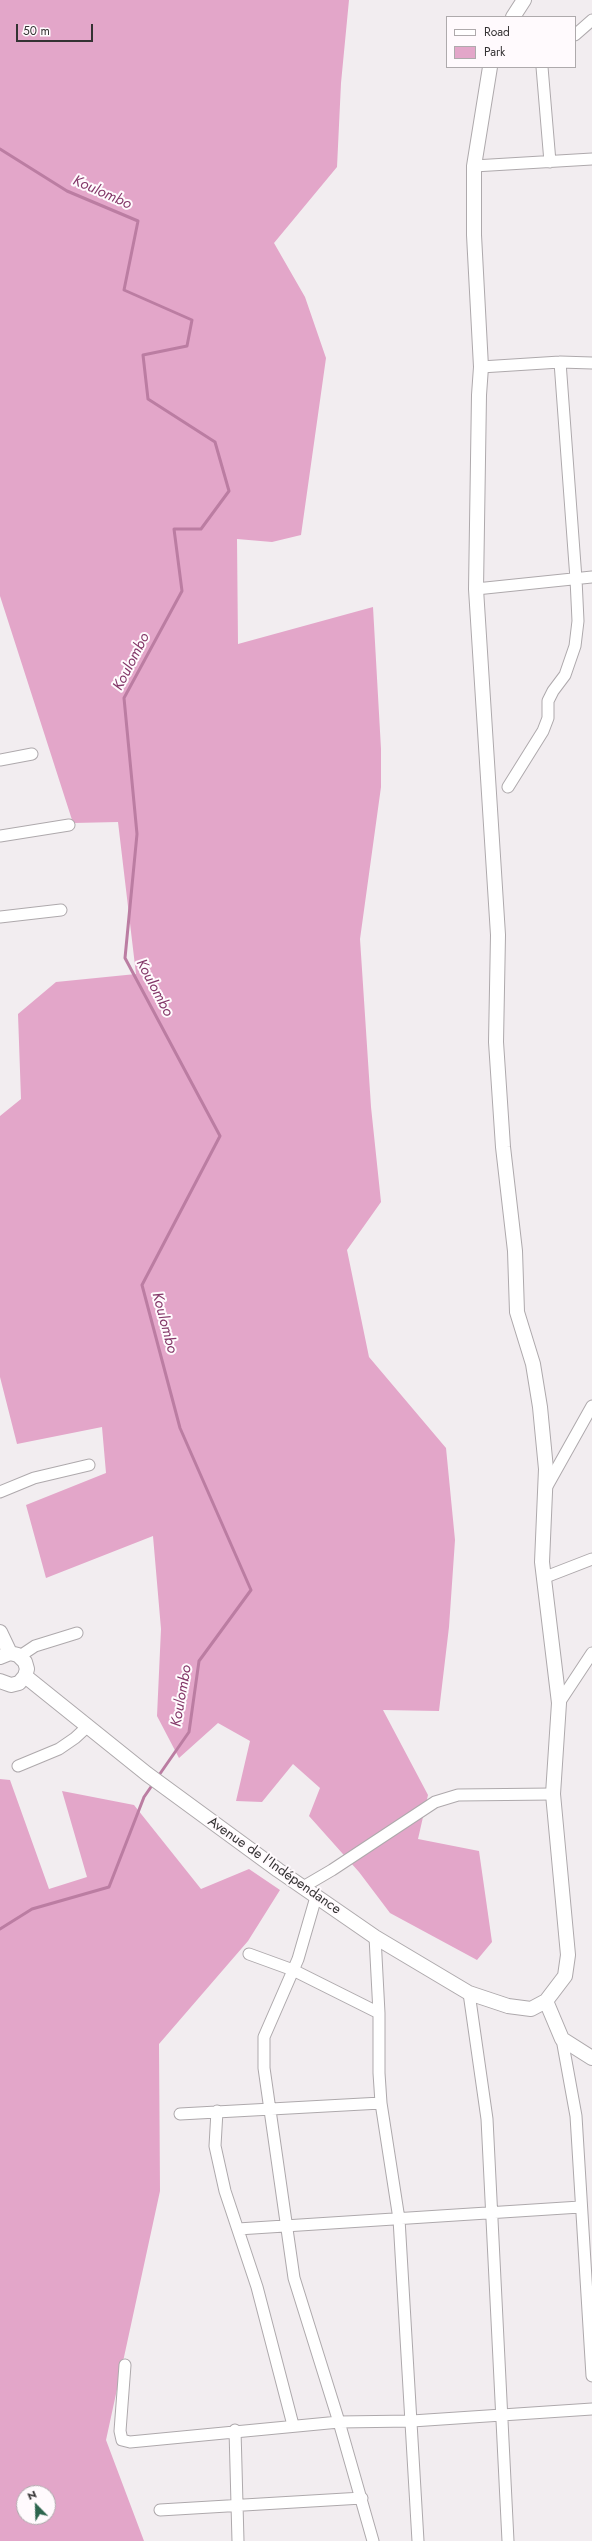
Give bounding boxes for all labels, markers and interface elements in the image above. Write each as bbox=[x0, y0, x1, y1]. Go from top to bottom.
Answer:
scale bar bbox=[18, 16, 95, 42]
legend bbox=[446, 16, 576, 68]
text: 50 m bbox=[23, 22, 50, 40]
text: Road bbox=[484, 23, 510, 41]
text: Park bbox=[484, 43, 505, 61]
water label: Koulombo bbox=[70, 172, 134, 214]
water label: Koulombo bbox=[110, 630, 154, 694]
water label: Koulombo bbox=[131, 956, 177, 1020]
water label: Koulombo bbox=[147, 1291, 181, 1355]
water label: Koulombo bbox=[168, 1664, 196, 1728]
street label: Avenue de l'Indépendance bbox=[204, 1814, 344, 1918]
north arrow bbox=[16, 2485, 56, 2525]
text: N bbox=[25, 2486, 39, 2504]

